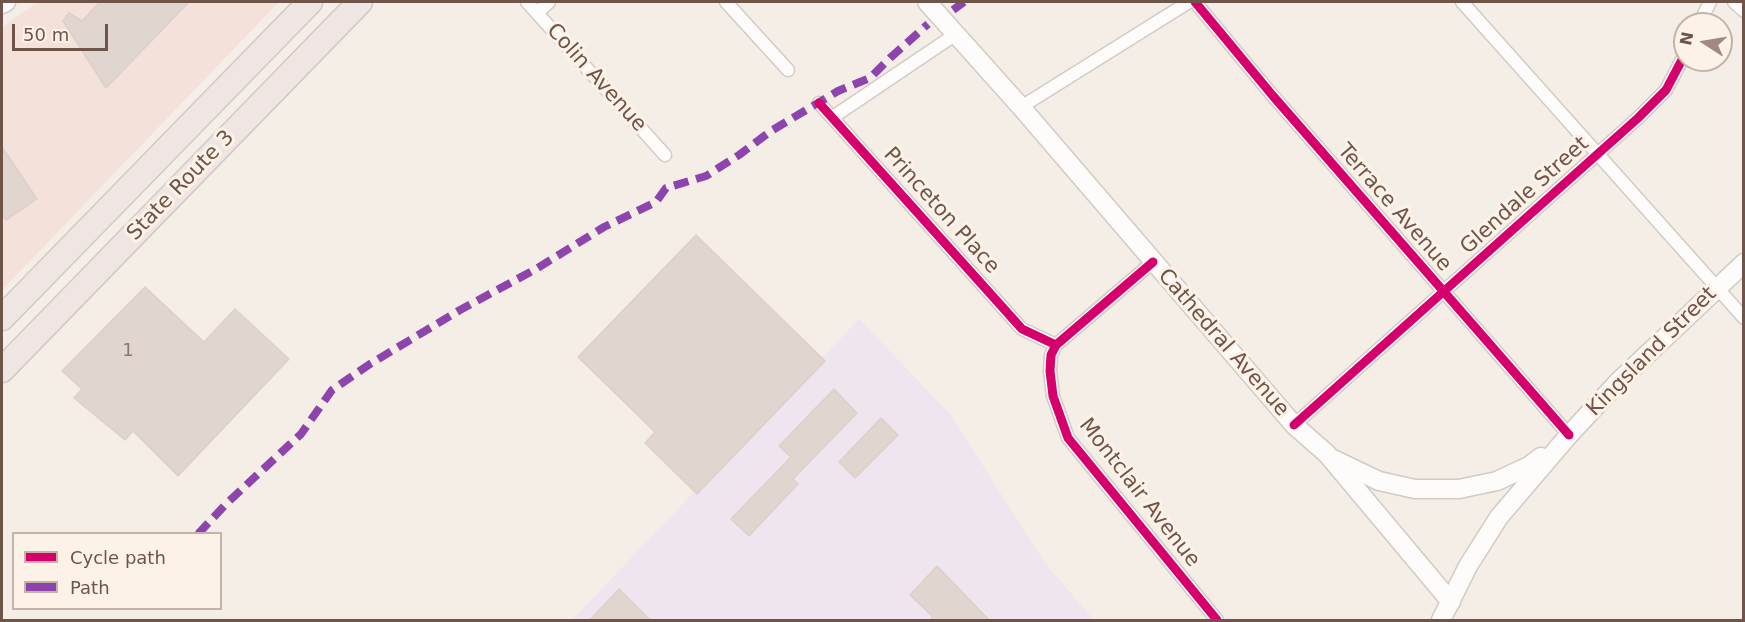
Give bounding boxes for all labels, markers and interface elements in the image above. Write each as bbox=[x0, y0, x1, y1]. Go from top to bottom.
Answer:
scale bar bbox=[15, 12, 111, 50]
north arrow bbox=[1673, 12, 1733, 72]
street label: Colin Avenue bbox=[541, 19, 651, 137]
text: 50 m bbox=[23, 24, 69, 45]
text: N bbox=[1676, 30, 1698, 47]
street label: State Route 3 bbox=[122, 126, 240, 246]
street label: Glendale Street bbox=[1456, 132, 1594, 260]
street label: Terrace Avenue bbox=[1332, 139, 1456, 277]
street label: Princeton Place bbox=[878, 143, 1004, 279]
street label: Cathedral Avenue bbox=[1152, 264, 1294, 422]
street label: Kingsland Street bbox=[1582, 282, 1722, 422]
house number: 1 bbox=[122, 340, 134, 362]
street label: Montclair Avenue bbox=[1073, 414, 1205, 572]
legend bbox=[12, 532, 222, 610]
text: Cycle path bbox=[70, 547, 166, 568]
text: Path bbox=[70, 577, 110, 598]

